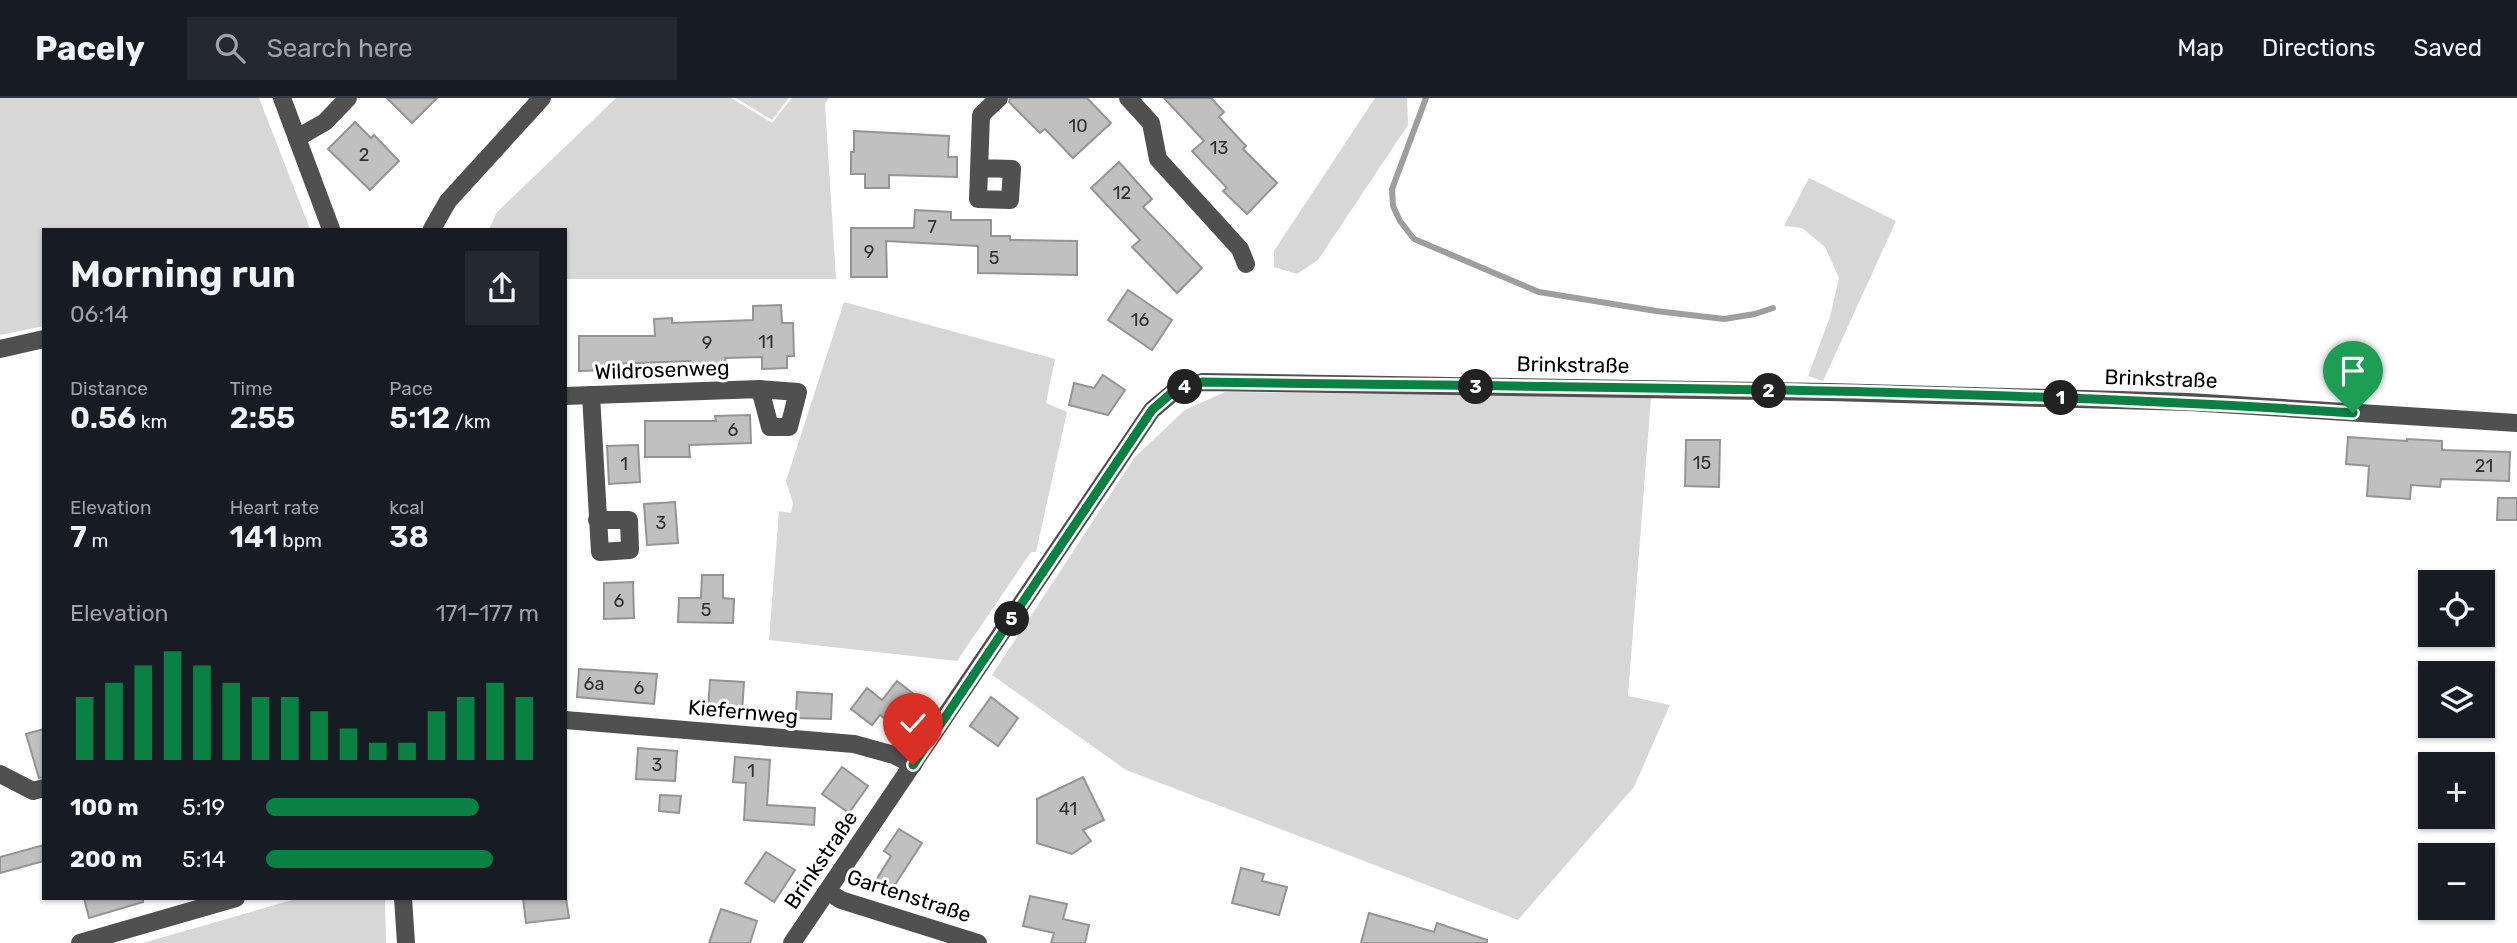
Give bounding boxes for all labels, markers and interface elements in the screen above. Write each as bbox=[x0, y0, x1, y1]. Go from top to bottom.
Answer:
search box bbox=[187, 17, 677, 80]
text: Pacely bbox=[35, 29, 145, 68]
icon: search bbox=[211, 29, 249, 67]
text: Search here bbox=[267, 33, 412, 64]
text: Map bbox=[2177, 34, 2224, 62]
text: Directions bbox=[2262, 34, 2375, 62]
text: Saved bbox=[2413, 34, 2482, 62]
house number: 10 bbox=[1068, 115, 1088, 137]
house number: 13 bbox=[1210, 137, 1228, 159]
house number: 2 bbox=[359, 144, 369, 166]
house number: 12 bbox=[1113, 182, 1131, 204]
house number: 7 bbox=[927, 216, 937, 238]
house number: 9 bbox=[864, 241, 874, 263]
house number: 5 bbox=[989, 247, 999, 269]
text: Morning run bbox=[70, 251, 296, 297]
button: share bbox=[465, 251, 539, 325]
text: 06:14 bbox=[70, 300, 129, 328]
house number: 16 bbox=[1131, 309, 1149, 331]
house number: 11 bbox=[758, 331, 774, 353]
house number: 9 bbox=[702, 332, 712, 354]
pin bbox=[2323, 341, 2383, 413]
street label: Brinkstraße bbox=[1516, 351, 1630, 378]
icon: arrive bbox=[2334, 352, 2372, 390]
street label: Wildrosenweg bbox=[594, 355, 730, 384]
street label: Brinkstraße bbox=[2104, 364, 2218, 393]
pin: 4 bbox=[1168, 370, 1202, 404]
pin: 3 bbox=[1458, 370, 1494, 404]
pin: 2 bbox=[1752, 374, 1786, 408]
text: 4 bbox=[1178, 375, 1191, 398]
text: 3 bbox=[1469, 375, 1482, 398]
text: Distance bbox=[70, 377, 148, 400]
text: Time bbox=[230, 377, 273, 400]
text: Pace bbox=[389, 377, 433, 400]
text: 2 bbox=[1762, 379, 1775, 402]
pin: 1 bbox=[2044, 380, 2078, 416]
text: 1 bbox=[2056, 386, 2065, 409]
text: 0.56 bbox=[70, 400, 136, 436]
text: 2:55 bbox=[230, 400, 295, 436]
text: 5:12 bbox=[389, 400, 450, 436]
text: km bbox=[136, 410, 168, 433]
text: /km bbox=[450, 410, 491, 433]
house number: 6 bbox=[728, 419, 739, 441]
house number: 15 bbox=[1693, 452, 1711, 474]
house number: 1 bbox=[620, 453, 628, 475]
house number: 21 bbox=[2475, 455, 2493, 477]
text: Elevation bbox=[70, 496, 151, 519]
text: Heart rate bbox=[230, 496, 319, 519]
text: kcal bbox=[389, 496, 424, 519]
house number: 3 bbox=[656, 512, 666, 534]
text: 7 bbox=[70, 519, 87, 555]
text: 141 bbox=[230, 519, 278, 555]
text: 38 bbox=[389, 519, 429, 555]
text: m bbox=[87, 529, 108, 552]
text: bpm bbox=[278, 529, 322, 552]
map controls bbox=[2418, 570, 2495, 920]
button: locate bbox=[2418, 570, 2495, 647]
house number: 6 bbox=[614, 590, 625, 612]
text: Elevation bbox=[70, 599, 169, 627]
text: 171–177 m bbox=[436, 599, 539, 627]
house number: 5 bbox=[701, 599, 711, 621]
pin: 5 bbox=[995, 602, 1030, 636]
text: 5 bbox=[1005, 607, 1018, 630]
button: layers bbox=[2418, 661, 2495, 738]
house number: 6a bbox=[584, 673, 604, 695]
house number: 6 bbox=[634, 677, 645, 699]
pin bbox=[883, 693, 943, 765]
street label: Kiefernweg bbox=[687, 694, 799, 729]
icon: check bbox=[894, 704, 932, 742]
button: + bbox=[2418, 752, 2495, 829]
house number: 3 bbox=[652, 754, 662, 776]
house number: 1 bbox=[747, 760, 755, 782]
text: 100 m bbox=[70, 793, 139, 821]
text: 5:19 bbox=[182, 793, 225, 821]
house number: 41 bbox=[1059, 798, 1077, 820]
street label: Brinkstraße bbox=[779, 806, 863, 914]
button: − bbox=[2418, 843, 2495, 920]
text: 200 m bbox=[70, 845, 142, 873]
text: 5:14 bbox=[182, 845, 226, 873]
street label: Gartenstraße bbox=[844, 864, 974, 927]

